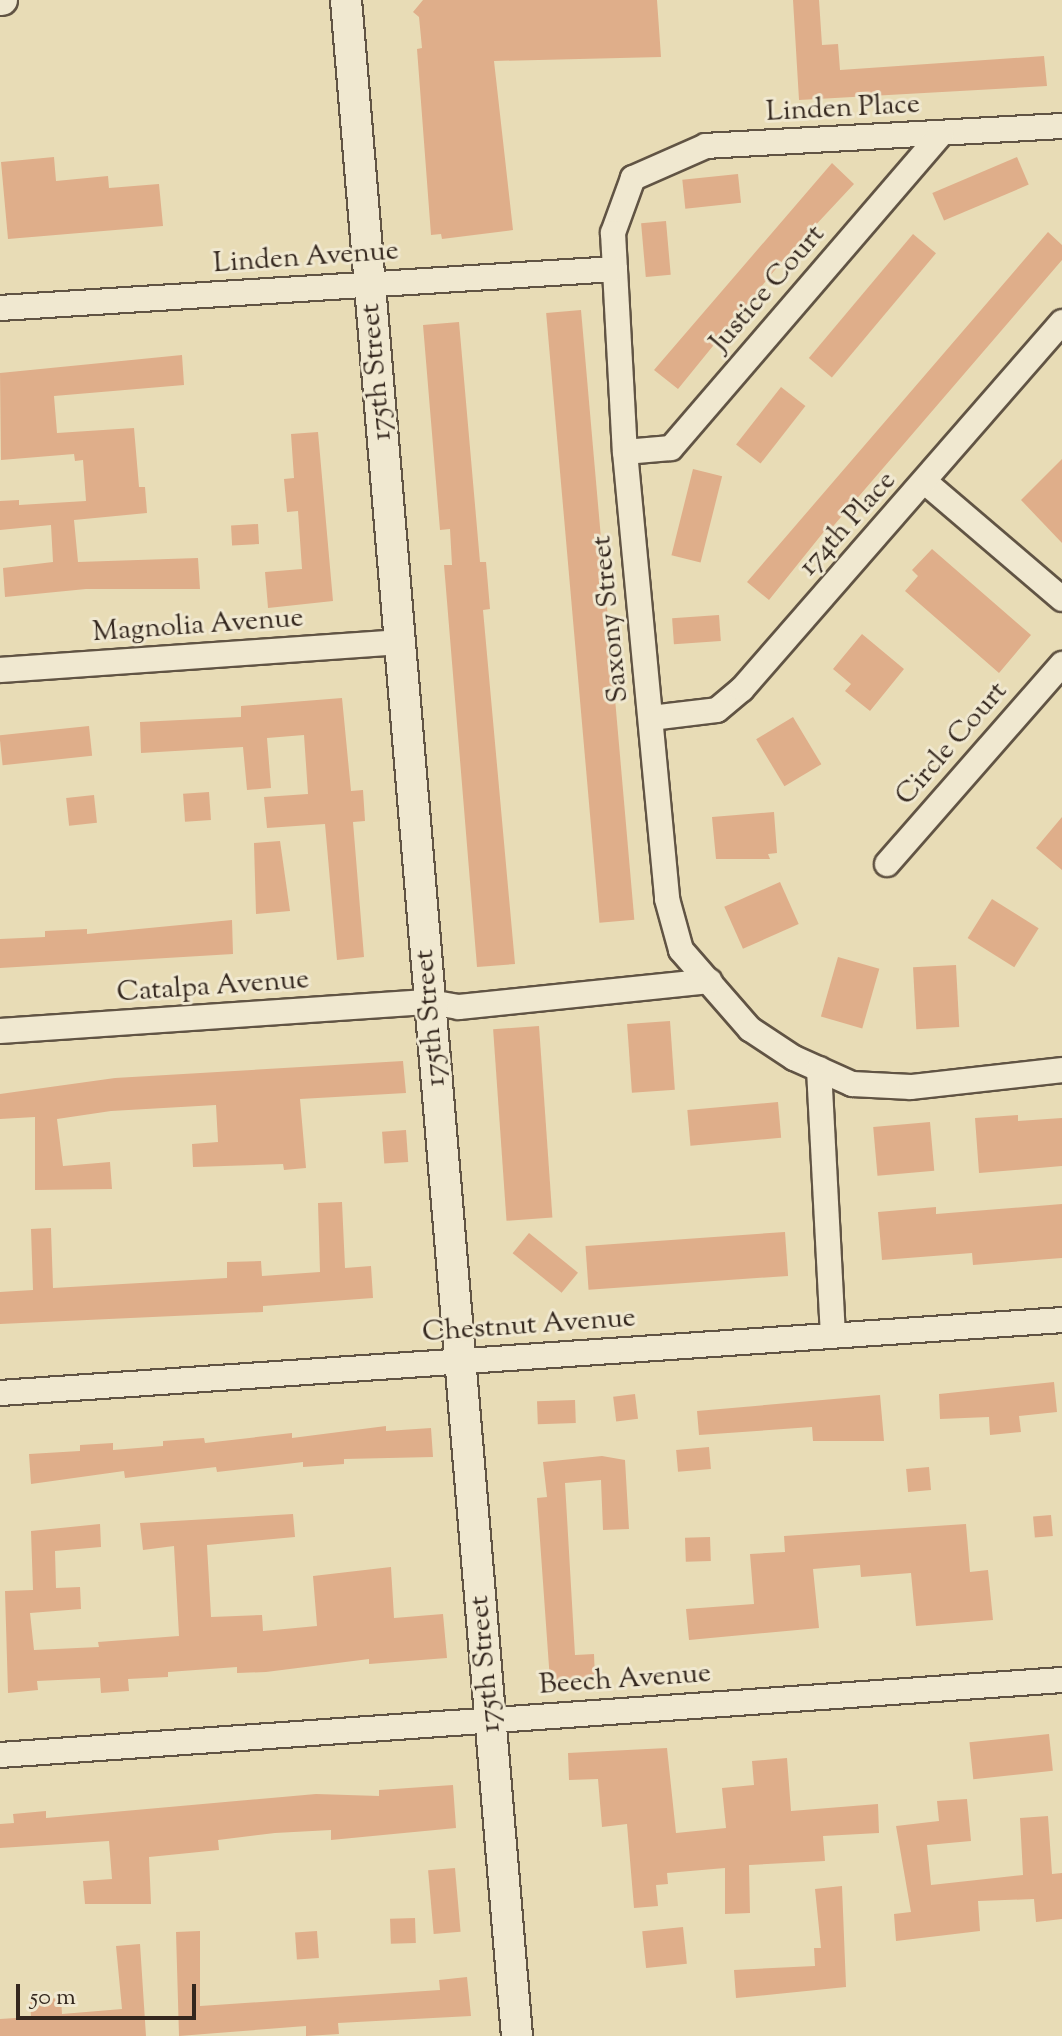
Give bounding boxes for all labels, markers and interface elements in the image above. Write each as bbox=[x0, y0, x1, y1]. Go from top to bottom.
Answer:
street label: Linden Place bbox=[765, 88, 921, 130]
street label: Justice Court bbox=[704, 219, 832, 359]
street label: Linden Avenue bbox=[212, 235, 400, 281]
street label: 175th Street bbox=[354, 302, 400, 442]
street label: 174th Place bbox=[792, 465, 904, 583]
street label: Saxony Street bbox=[586, 534, 636, 704]
street label: Magnolia Avenue bbox=[91, 602, 305, 650]
street label: Circle Court bbox=[889, 675, 1015, 813]
street label: 175th Street bbox=[408, 948, 454, 1088]
street label: Catalpa Avenue bbox=[116, 964, 310, 1010]
street label: Chestnut Avenue bbox=[421, 1302, 637, 1350]
street label: 175th Street bbox=[463, 1594, 509, 1734]
street label: Beech Avenue bbox=[538, 1657, 712, 1703]
scale bar bbox=[20, 1968, 200, 2018]
text: 50 m bbox=[30, 1981, 76, 2015]

